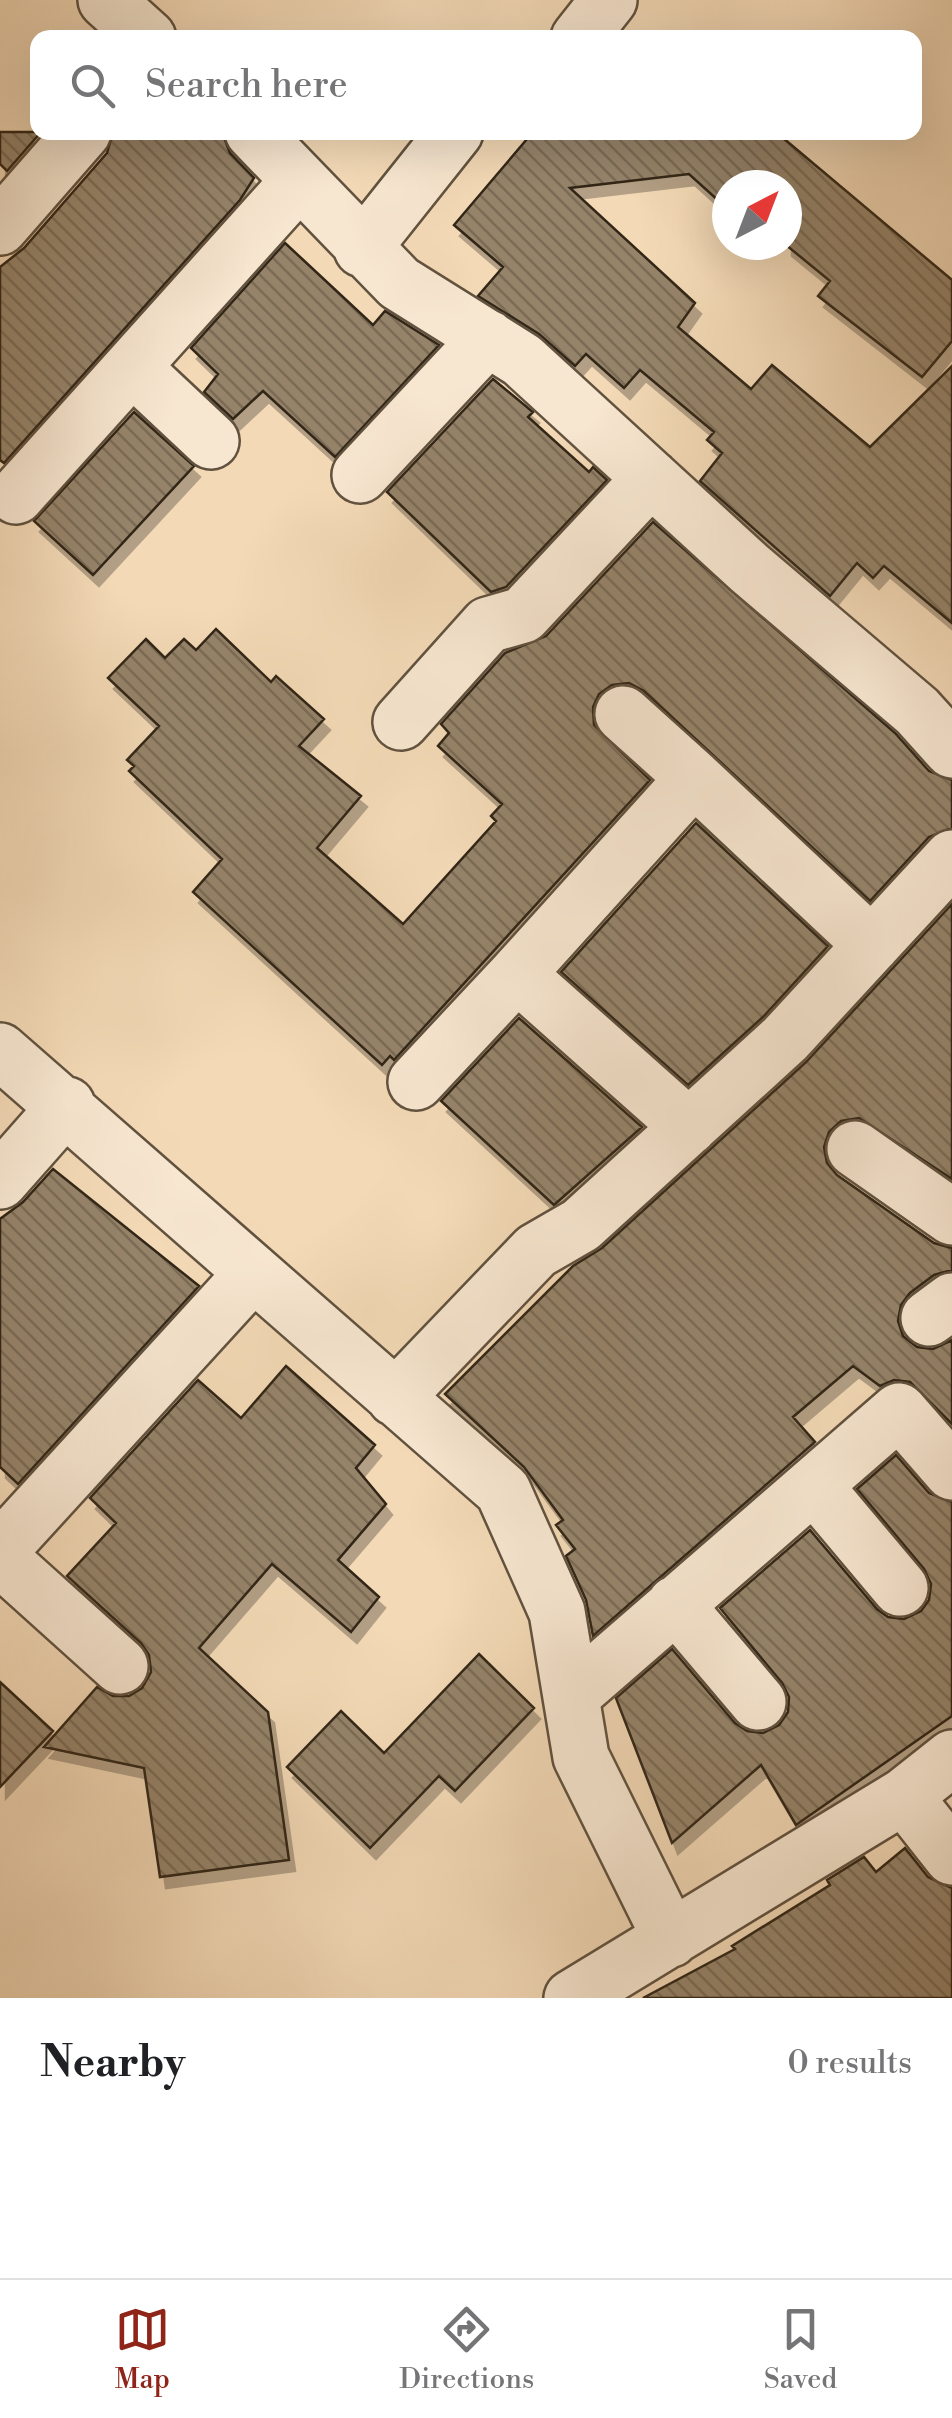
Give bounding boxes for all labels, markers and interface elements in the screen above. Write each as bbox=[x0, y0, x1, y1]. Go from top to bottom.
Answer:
search box bbox=[30, 30, 922, 140]
icon: search bbox=[65, 58, 120, 113]
text: Search here bbox=[145, 62, 348, 109]
north arrow bbox=[712, 170, 802, 260]
text: Nearby bbox=[40, 2037, 185, 2090]
text: 0 results bbox=[787, 2043, 912, 2083]
tab: Map bbox=[115, 2302, 170, 2397]
tab: Directions bbox=[399, 2302, 534, 2397]
tab: Saved bbox=[764, 2302, 837, 2397]

